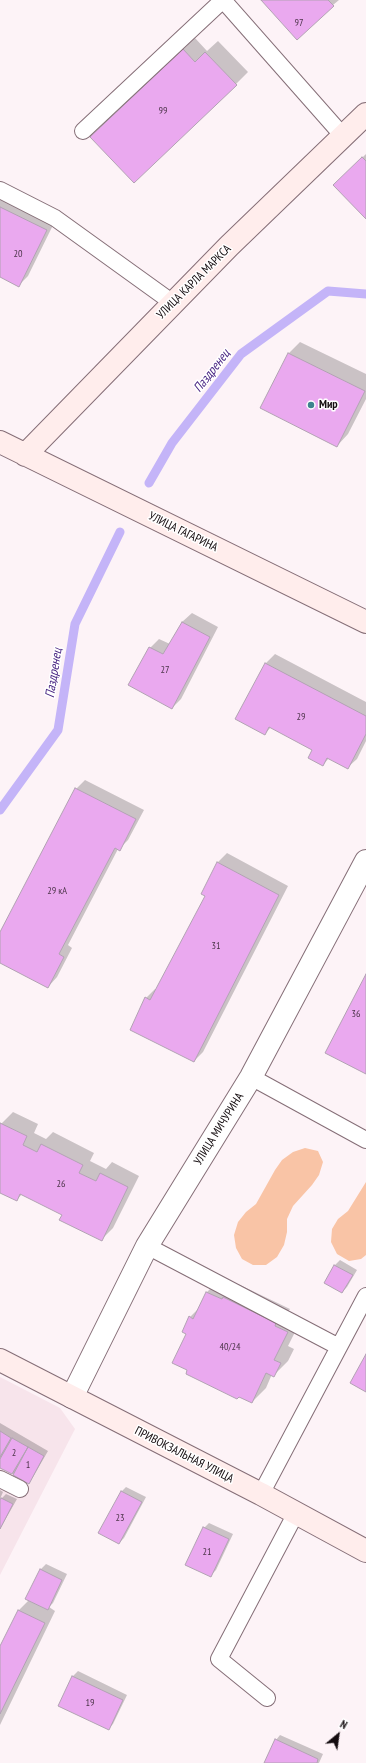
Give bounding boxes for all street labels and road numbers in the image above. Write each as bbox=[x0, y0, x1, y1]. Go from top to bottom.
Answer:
street label: УЛИЦА КАРЛА МАРКСА bbox=[154, 242, 234, 322]
street label: УЛИЦА ГАГАРИНА bbox=[146, 509, 220, 555]
street label: УЛИЦА МИЧУРИНА bbox=[191, 1090, 247, 1168]
street label: ПРИВОКЗАЛЬНАЯ УЛИЦА bbox=[132, 1424, 236, 1486]

